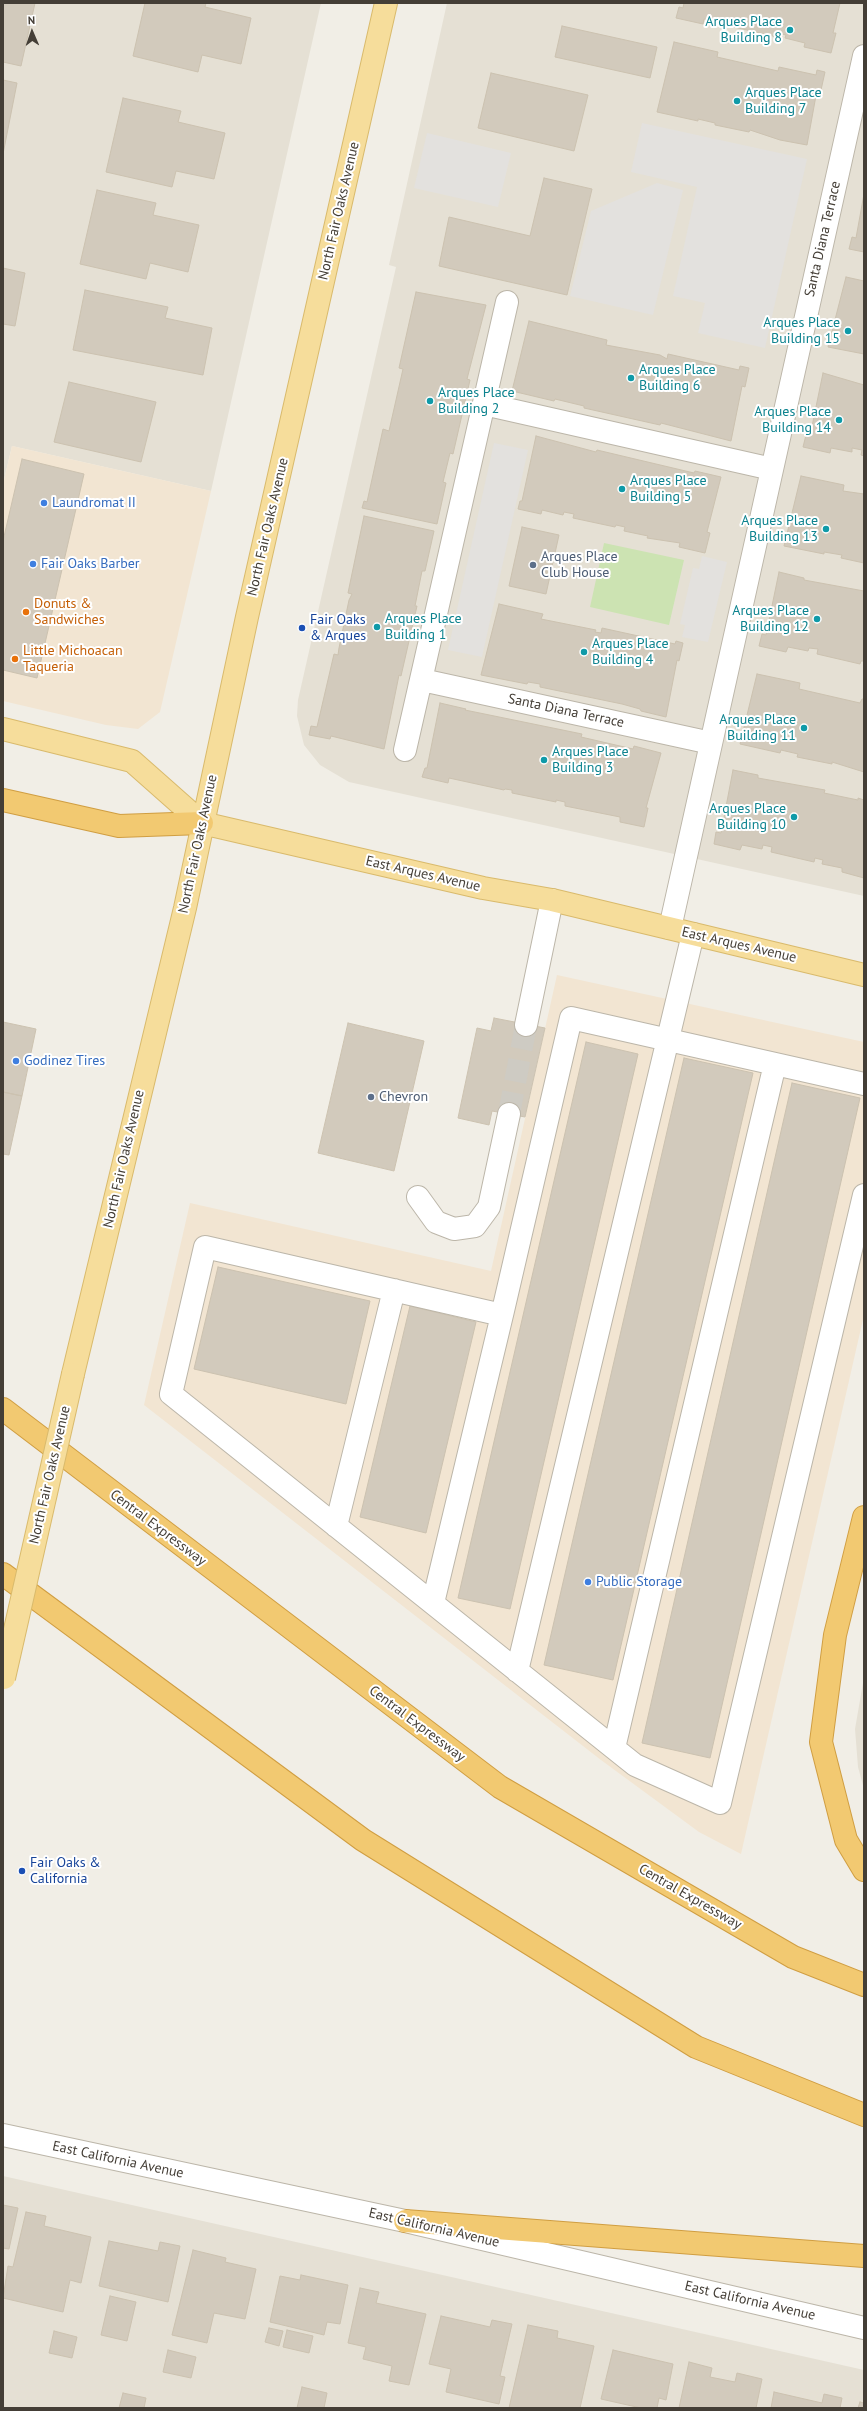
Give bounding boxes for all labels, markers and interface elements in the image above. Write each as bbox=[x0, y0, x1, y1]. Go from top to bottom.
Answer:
north arrow bbox=[12, 12, 52, 52]
text: N bbox=[28, 13, 35, 27]
place label: Arques Place Building 8 bbox=[705, 14, 782, 46]
marker: Arques Place Building 8 bbox=[785, 25, 795, 35]
place label: Arques Place Building 7 bbox=[745, 85, 822, 118]
marker: Arques Place Building 7 bbox=[732, 96, 742, 106]
street label: North Fair Oaks Avenue bbox=[315, 140, 363, 282]
street label: Santa Diana Terrace bbox=[802, 179, 844, 299]
place label: Arques Place Building 15 bbox=[763, 315, 840, 348]
marker: Arques Place Building 15 bbox=[843, 326, 853, 336]
place label: Arques Place Building 6 bbox=[639, 362, 716, 394]
marker: Arques Place Building 6 bbox=[626, 373, 636, 383]
place label: Arques Place Building 2 bbox=[438, 385, 515, 418]
marker: Arques Place Building 2 bbox=[425, 396, 435, 406]
place label: Arques Place Building 14 bbox=[754, 404, 831, 436]
marker: Arques Place Building 14 bbox=[834, 415, 844, 425]
street label: North Fair Oaks Avenue bbox=[244, 456, 292, 598]
place label: Arques Place Building 5 bbox=[630, 473, 707, 506]
marker: Arques Place Building 5 bbox=[617, 484, 627, 494]
place label: Laundromat II bbox=[52, 495, 136, 511]
marker: Laundromat II bbox=[39, 498, 49, 508]
place label: Arques Place Building 13 bbox=[741, 513, 818, 546]
marker: Arques Place Building 13 bbox=[821, 524, 831, 534]
place label: Arques Place Club House bbox=[541, 549, 618, 582]
place label: Fair Oaks Barber bbox=[41, 556, 140, 572]
marker: Fair Oaks Barber bbox=[28, 559, 38, 569]
marker: Arques Place Club House bbox=[528, 560, 538, 570]
place label: Donuts & Sandwiches bbox=[34, 596, 105, 628]
place label: Arques Place Building 12 bbox=[732, 603, 809, 636]
marker: Donuts & Sandwiches bbox=[21, 607, 31, 617]
place label: Arques Place Building 1 bbox=[385, 611, 462, 644]
place label: Fair Oaks & Arques bbox=[310, 612, 366, 644]
marker: Arques Place Building 12 bbox=[812, 614, 822, 624]
marker: Arques Place Building 1 bbox=[372, 622, 382, 632]
marker: Fair Oaks & Arques bbox=[297, 623, 307, 633]
place label: Arques Place Building 4 bbox=[592, 636, 669, 668]
place label: Little Michoacan Taqueria bbox=[23, 643, 123, 676]
marker: Arques Place Building 4 bbox=[579, 647, 589, 657]
marker: Little Michoacan Taqueria bbox=[10, 654, 20, 664]
street label: Santa Diana Terrace bbox=[506, 690, 626, 732]
place label: Arques Place Building 11 bbox=[719, 712, 796, 744]
marker: Arques Place Building 11 bbox=[799, 723, 809, 733]
place label: Arques Place Building 3 bbox=[552, 744, 629, 776]
marker: Arques Place Building 3 bbox=[539, 755, 549, 765]
street label: North Fair Oaks Avenue bbox=[175, 773, 221, 915]
place label: Arques Place Building 10 bbox=[709, 801, 786, 834]
marker: Arques Place Building 10 bbox=[789, 812, 799, 822]
street label: East Arques Avenue bbox=[364, 853, 482, 895]
street label: East Arques Avenue bbox=[680, 924, 798, 966]
place label: Godinez Tires bbox=[24, 1053, 105, 1069]
marker: Godinez Tires bbox=[11, 1056, 21, 1066]
street label: North Fair Oaks Avenue bbox=[100, 1088, 148, 1230]
place label: Chevron bbox=[379, 1089, 428, 1105]
marker: Chevron bbox=[366, 1092, 376, 1102]
street label: North Fair Oaks Avenue bbox=[26, 1404, 74, 1546]
street label: Central Expressway bbox=[107, 1486, 209, 1570]
place label: Public Storage bbox=[596, 1574, 682, 1590]
marker: Public Storage bbox=[583, 1577, 593, 1587]
street label: Central Expressway bbox=[366, 1682, 468, 1766]
place label: Fair Oaks & California bbox=[30, 1855, 101, 1888]
street label: Central Expressway bbox=[635, 1861, 745, 1933]
marker: Fair Oaks & California bbox=[17, 1866, 27, 1876]
street label: East California Avenue bbox=[51, 2138, 185, 2182]
street label: East California Avenue bbox=[367, 2205, 501, 2251]
street label: East California Avenue bbox=[683, 2278, 817, 2324]

